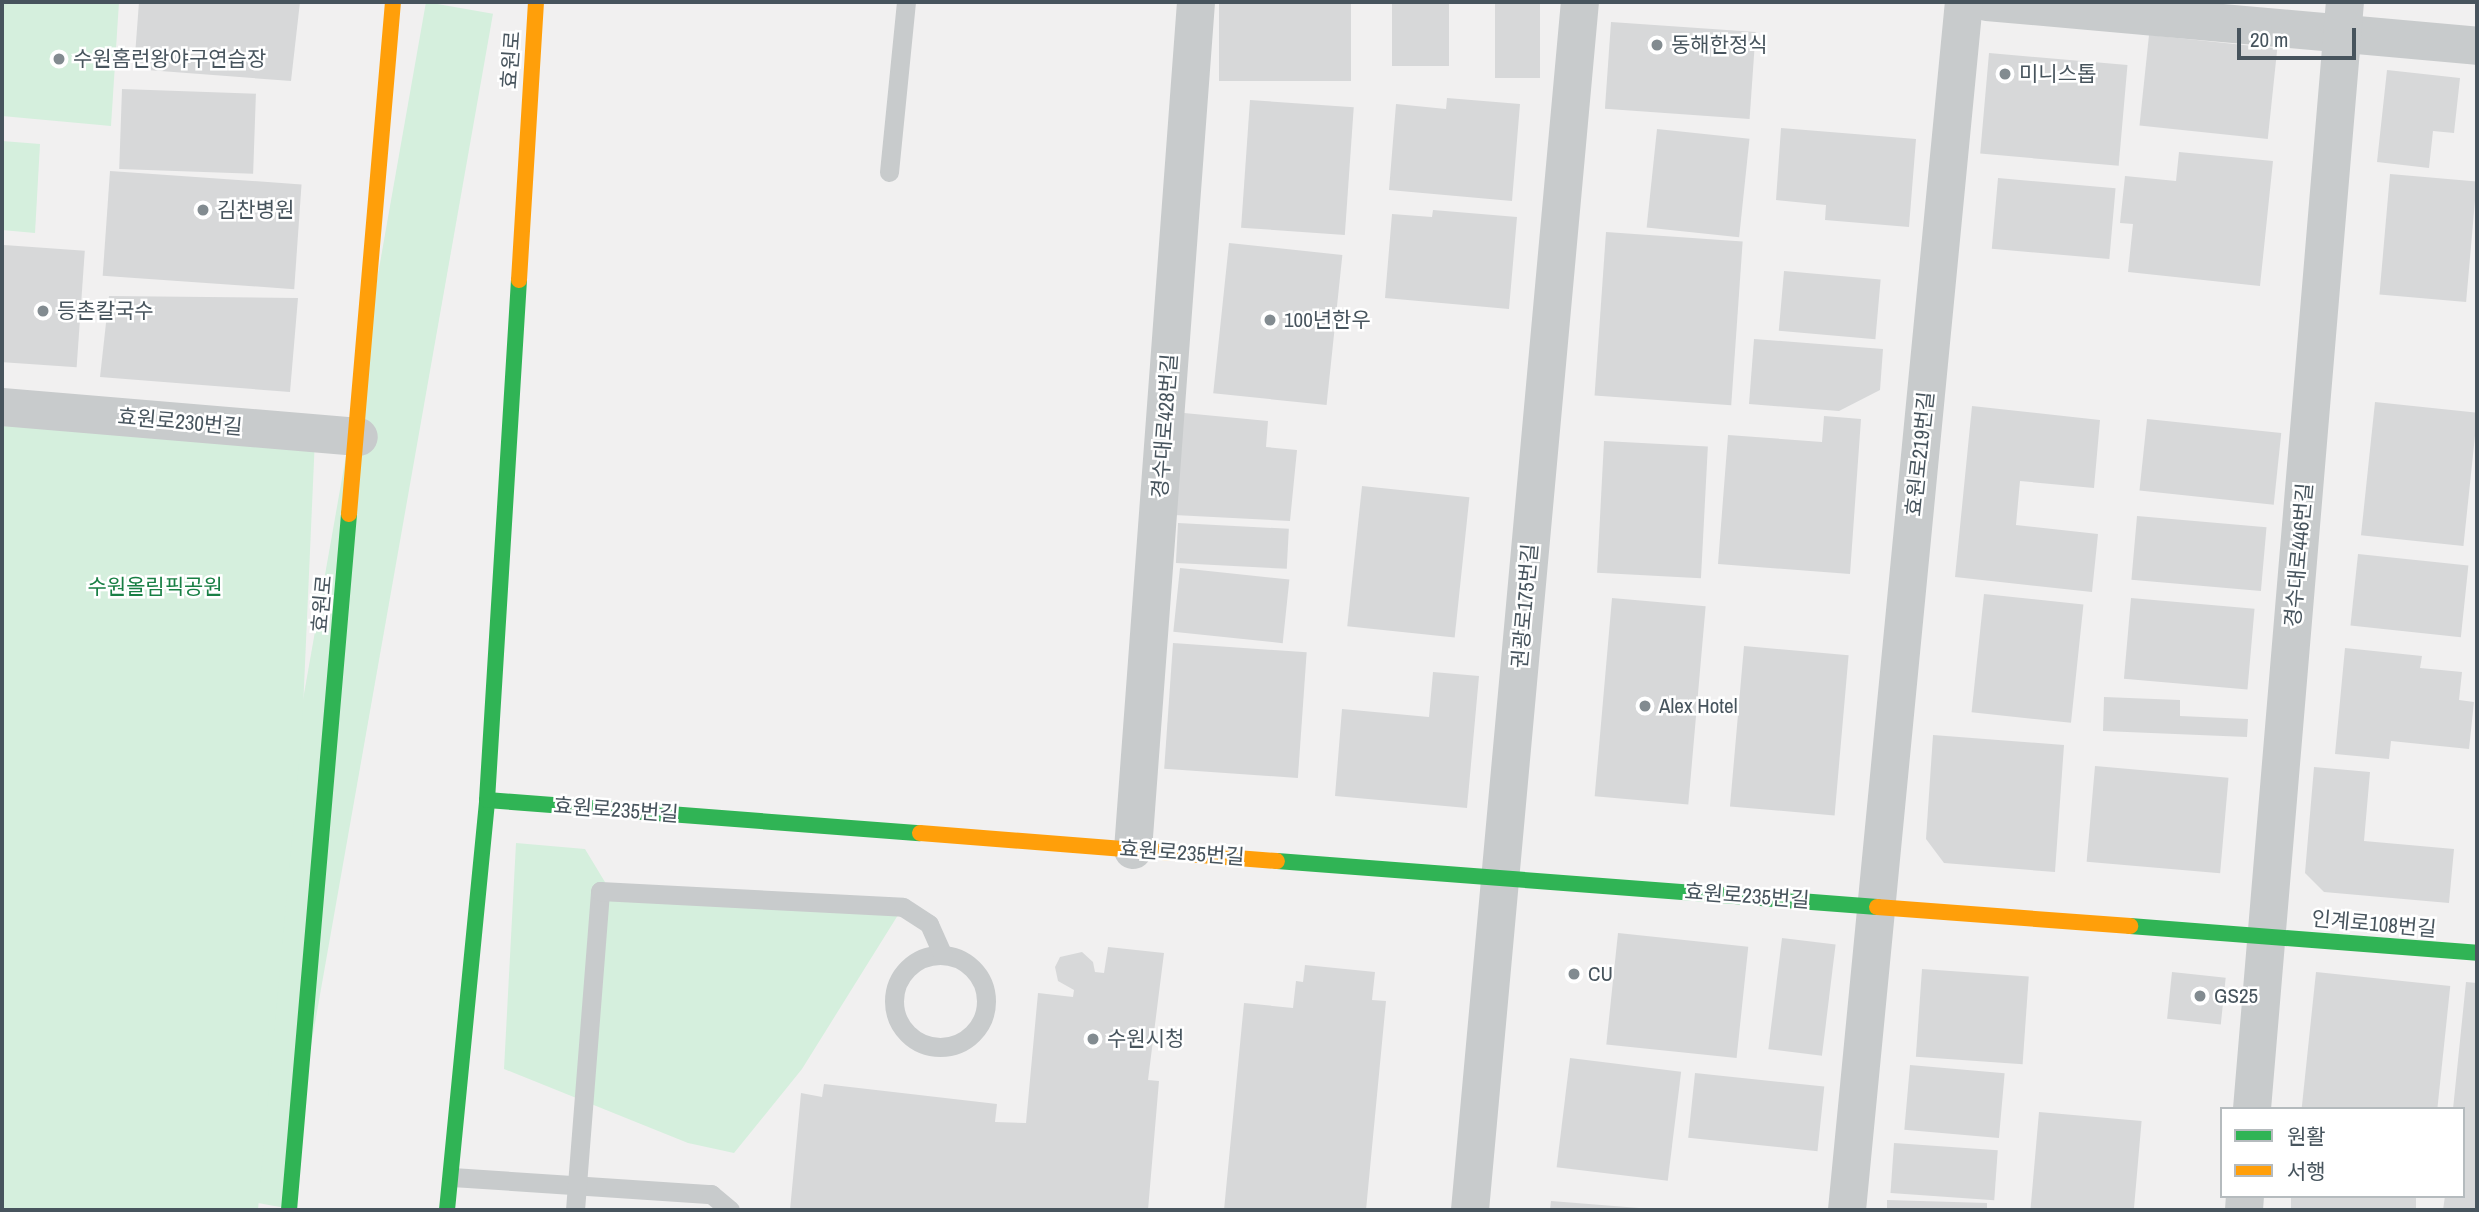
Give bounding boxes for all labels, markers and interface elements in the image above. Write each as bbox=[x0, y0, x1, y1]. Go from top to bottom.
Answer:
scale bar bbox=[2241, 14, 2360, 58]
text: 20 m bbox=[2250, 25, 2288, 54]
street label: 효원로 bbox=[496, 30, 526, 90]
place label: 동해한정식 bbox=[1671, 32, 1768, 58]
marker: 동해한정식 bbox=[1649, 37, 1665, 53]
place label: 수원홈런왕야구연습장 bbox=[73, 46, 266, 72]
marker: 수원홈런왕야구연습장 bbox=[51, 51, 67, 67]
place label: 미니스톱 bbox=[2019, 61, 2096, 87]
marker: 미니스톱 bbox=[1997, 66, 2013, 82]
place label: 김찬병원 bbox=[217, 197, 294, 223]
marker: 김찬병원 bbox=[195, 202, 211, 218]
place label: 등촌칼국수 bbox=[57, 298, 154, 324]
marker: 등촌칼국수 bbox=[35, 303, 51, 319]
place label: 100년한우 bbox=[1284, 307, 1371, 333]
marker: 100년한우 bbox=[1262, 312, 1278, 328]
street label: 경수대로428번길 bbox=[1147, 353, 1183, 499]
street label: 효원로219번길 bbox=[1901, 390, 1939, 518]
street label: 효원로230번길 bbox=[116, 404, 244, 440]
street label: 경수대로446번길 bbox=[2280, 482, 2318, 628]
street label: 권광로175번길 bbox=[1507, 542, 1543, 670]
park label: 수원올림픽공원 bbox=[87, 574, 223, 600]
street label: 효원로 bbox=[307, 574, 337, 634]
place label: Alex Hotel bbox=[1659, 693, 1737, 719]
marker: Alex Hotel bbox=[1637, 698, 1653, 714]
street label: 효원로235번길 bbox=[553, 793, 679, 827]
street label: 효원로235번길 bbox=[1119, 836, 1245, 870]
street label: 효원로235번길 bbox=[1684, 879, 1810, 913]
street label: 인계로108번길 bbox=[2310, 906, 2438, 942]
place label: CU bbox=[1588, 961, 1613, 987]
marker: CU bbox=[1566, 966, 1582, 982]
place label: GS25 bbox=[2214, 983, 2258, 1009]
marker: GS25 bbox=[2192, 988, 2208, 1004]
place label: 수원시청 bbox=[1107, 1026, 1184, 1052]
marker: 수원시청 bbox=[1085, 1031, 1101, 1047]
legend bbox=[2220, 1107, 2465, 1198]
text: 원활 bbox=[2287, 1122, 2326, 1151]
text: 서행 bbox=[2287, 1157, 2326, 1186]

